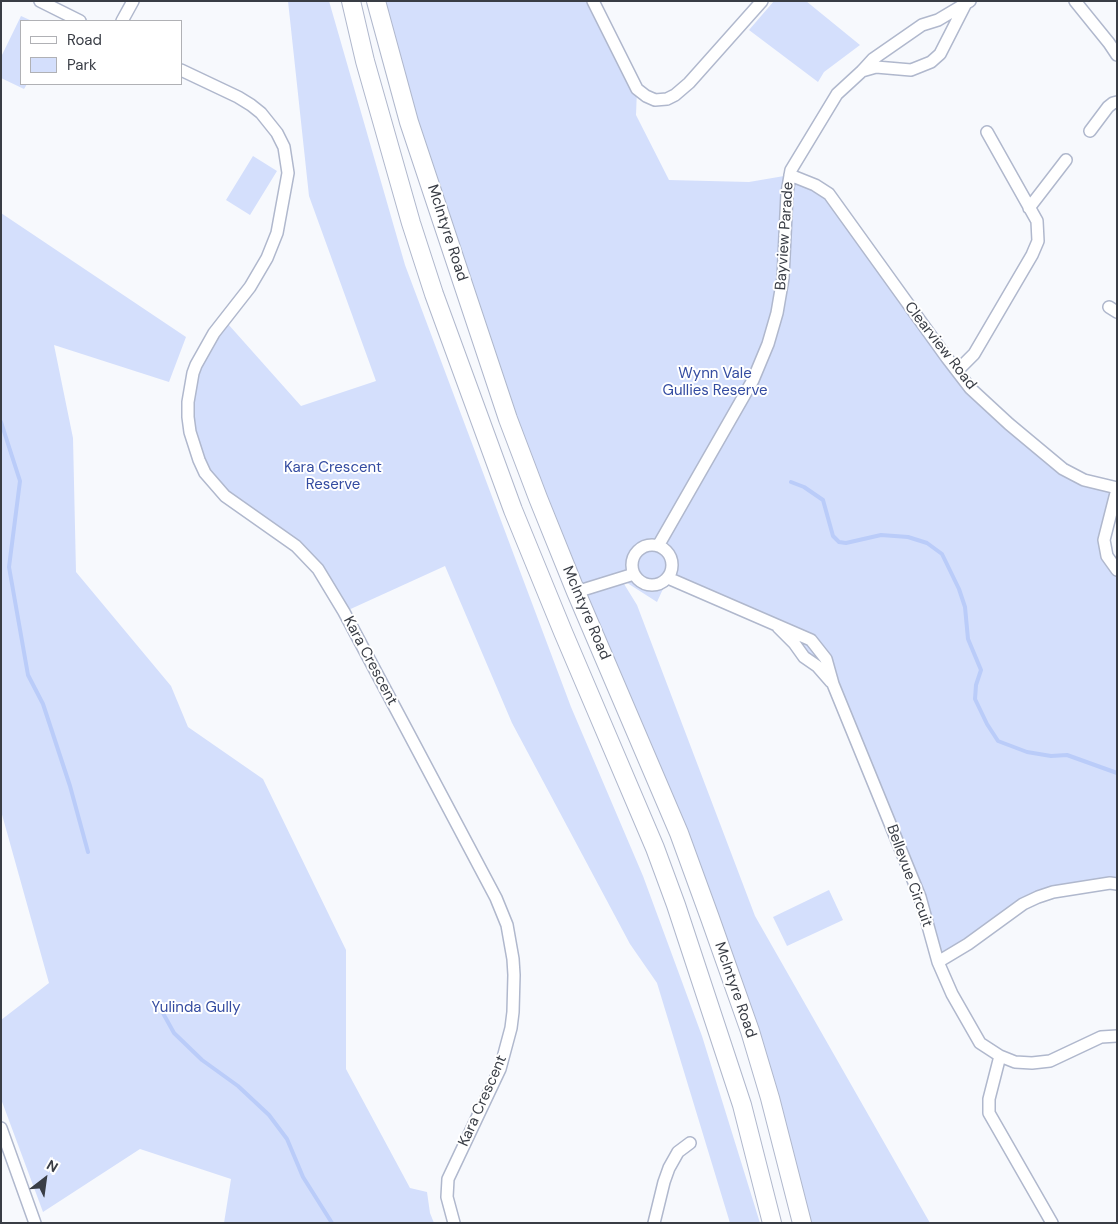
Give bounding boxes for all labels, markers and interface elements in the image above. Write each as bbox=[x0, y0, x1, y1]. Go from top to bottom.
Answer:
legend bbox=[20, 20, 182, 85]
text: Road bbox=[67, 30, 102, 50]
text: Park bbox=[67, 55, 97, 75]
street label: Bayview Parade bbox=[772, 181, 798, 291]
street label: McIntyre Road bbox=[423, 183, 471, 283]
street label: Clearview Road bbox=[900, 299, 980, 393]
park label: Wynn Vale Gullies Reserve bbox=[663, 365, 767, 400]
park label: Kara Crescent Reserve bbox=[284, 459, 382, 494]
street label: McIntyre Road bbox=[558, 563, 614, 663]
street label: Kara Crescent bbox=[339, 614, 401, 708]
street label: Bellevue Circuit bbox=[882, 822, 936, 930]
street label: McIntyre Road bbox=[710, 940, 760, 1040]
park label: Yulinda Gully bbox=[152, 999, 240, 1017]
street label: Kara Crescent bbox=[455, 1053, 511, 1149]
north arrow bbox=[20, 1154, 70, 1204]
text: N bbox=[44, 1156, 61, 1176]

